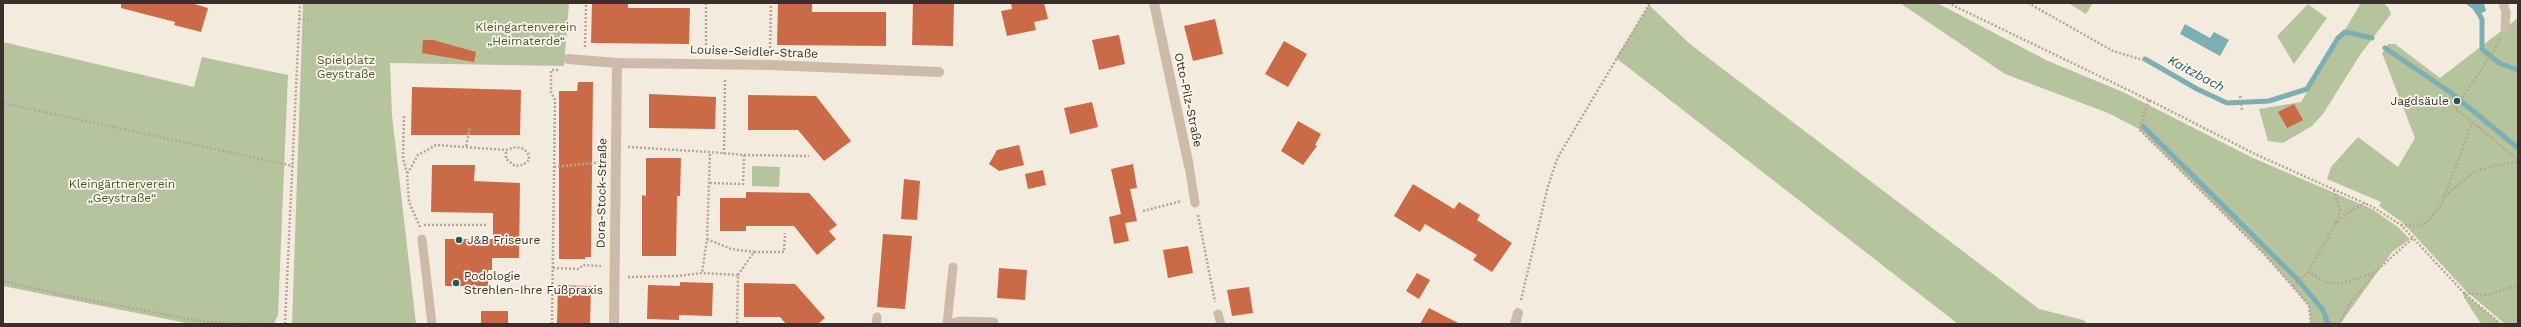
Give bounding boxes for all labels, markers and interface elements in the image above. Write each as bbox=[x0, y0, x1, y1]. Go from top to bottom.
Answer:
park label: Kleingartenverein „Heimaterde“ bbox=[475, 20, 577, 48]
street label: Louise-Seidler-Straße bbox=[690, 43, 818, 61]
street label: Otto-Pilz-Straße bbox=[1171, 52, 1205, 148]
park label: Spielplatz Geystraße bbox=[317, 53, 375, 81]
water label: Kaitzbach bbox=[2165, 53, 2227, 95]
place label: Jagdsäule bbox=[2391, 94, 2449, 108]
marker: Jagdsäule bbox=[2452, 96, 2462, 106]
street label: Dora-Stock-Straße bbox=[594, 138, 610, 248]
park label: Kleingärtnerverein „Geystraße“ bbox=[69, 177, 175, 205]
place label: J&B Friseure bbox=[467, 233, 540, 247]
marker: J&B Friseure bbox=[454, 235, 464, 245]
place label: Podologie Strehlen-Ihre Fußpraxis bbox=[464, 269, 603, 297]
marker: Podologie Strehlen-Ihre Fußpraxis bbox=[451, 278, 461, 288]

